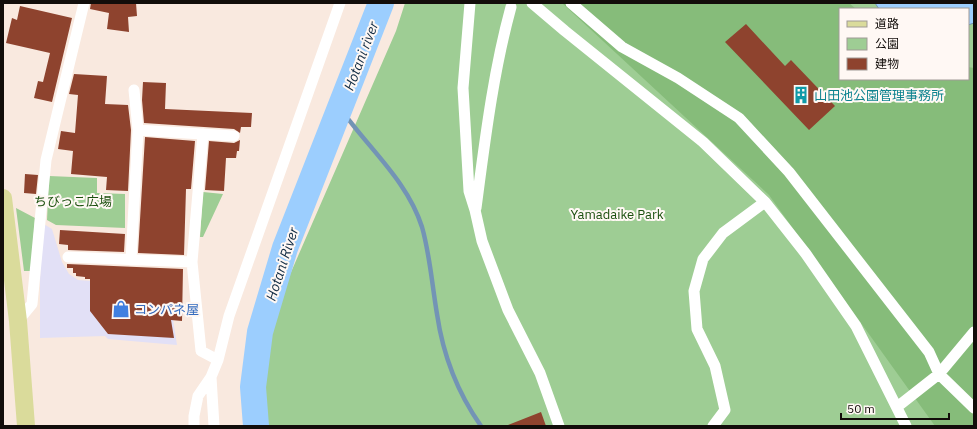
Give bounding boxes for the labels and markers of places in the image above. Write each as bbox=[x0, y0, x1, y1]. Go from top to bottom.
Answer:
building icon: 山田池公園管理事務所 bbox=[791, 85, 811, 105]
place label: 山田池公園管理事務所 bbox=[814, 87, 944, 104]
shop icon: コンパネ屋 bbox=[111, 299, 131, 319]
place label: コンパネ屋 bbox=[134, 301, 199, 318]

